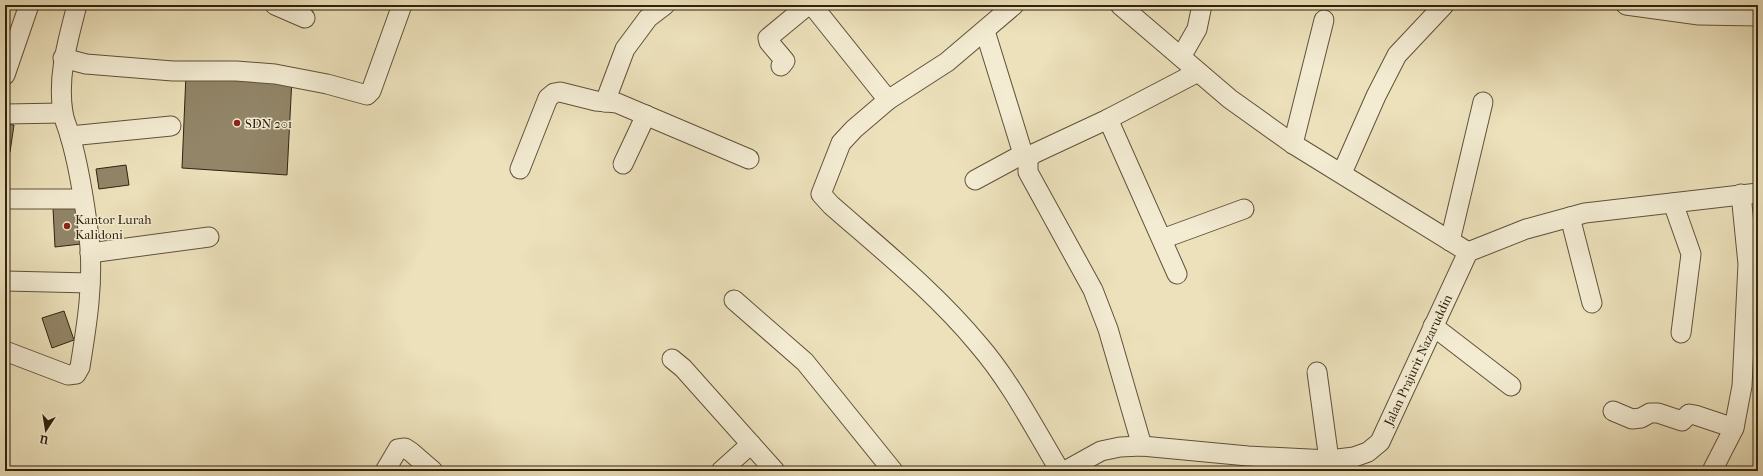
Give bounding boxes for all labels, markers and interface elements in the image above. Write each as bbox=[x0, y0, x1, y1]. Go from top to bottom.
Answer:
place label: SDN 201 bbox=[245, 116, 293, 131]
marker: SDN 201 bbox=[232, 118, 242, 128]
place label: Kantor Lurah Kalidoni bbox=[75, 212, 152, 242]
marker: Kantor Lurah Kalidoni bbox=[62, 221, 72, 231]
street label: Jalan Prajurit Nazaruddin bbox=[1381, 292, 1455, 429]
north arrow bbox=[26, 410, 66, 450]
text: U bbox=[38, 432, 51, 447]

